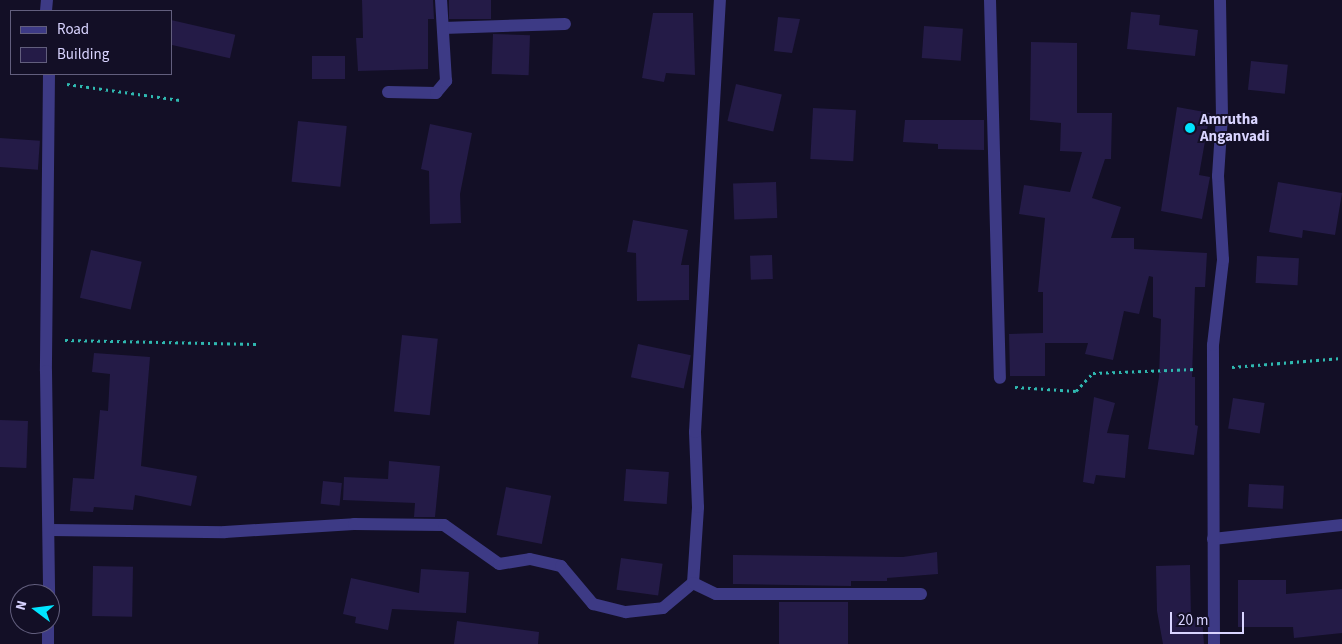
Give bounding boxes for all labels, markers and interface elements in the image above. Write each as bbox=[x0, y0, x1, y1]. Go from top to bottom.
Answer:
legend bbox=[10, 10, 172, 75]
text: Road bbox=[57, 19, 89, 40]
text: Building bbox=[57, 44, 109, 65]
place label: Amrutha Anganvadi bbox=[1200, 110, 1270, 145]
marker: Amrutha Anganvadi bbox=[1184, 122, 1196, 134]
north arrow bbox=[10, 584, 60, 634]
text: N bbox=[11, 598, 32, 612]
scale bar bbox=[1172, 602, 1246, 634]
text: 20 m bbox=[1178, 610, 1208, 631]

